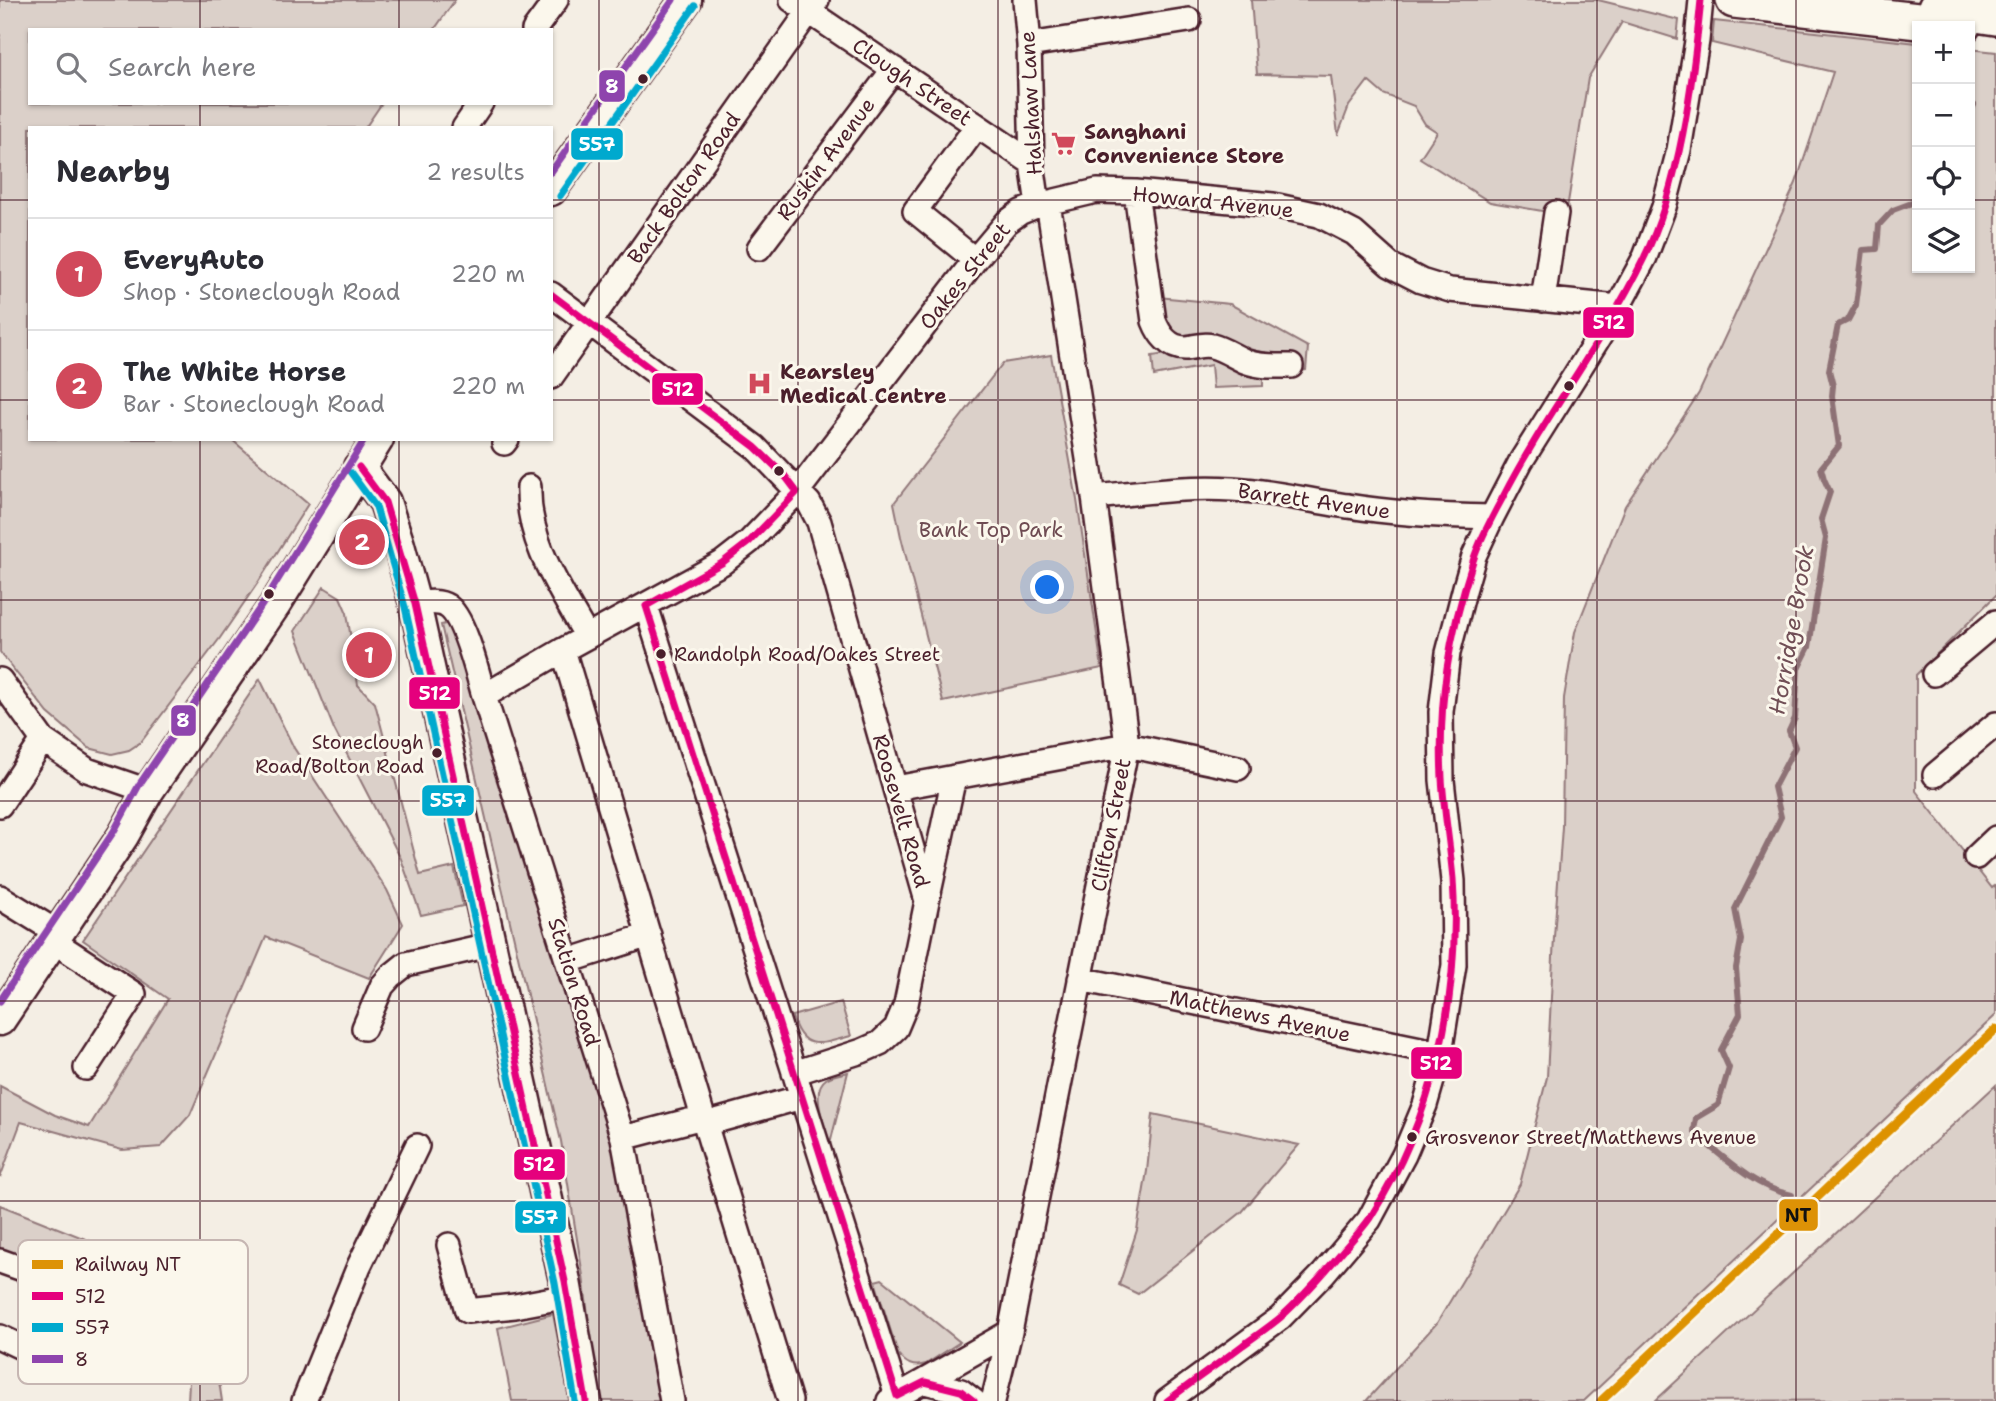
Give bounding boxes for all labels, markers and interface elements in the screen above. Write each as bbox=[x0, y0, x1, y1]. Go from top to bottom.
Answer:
map controls bbox=[1912, 21, 1975, 273]
button: + bbox=[1912, 21, 1975, 84]
search box bbox=[28, 28, 553, 105]
street label: Halshaw Lane bbox=[1013, 30, 1049, 176]
street label: Clough Street bbox=[847, 32, 977, 132]
icon: search bbox=[52, 48, 90, 86]
text: Search here bbox=[108, 49, 257, 84]
line badge: 8 bbox=[598, 69, 626, 103]
unlabelled marker bbox=[636, 72, 650, 86]
text: 8 bbox=[605, 74, 619, 99]
button: − bbox=[1912, 84, 1975, 147]
street label: Ruskin Avenue bbox=[771, 92, 881, 226]
street label: Back Bolton Road bbox=[621, 106, 747, 270]
place label: Sanghani Convenience Store bbox=[1084, 118, 1284, 170]
line badge: 557 bbox=[570, 127, 624, 161]
supermarket icon: Sanghani Convenience Store bbox=[1050, 130, 1078, 158]
text: 557 bbox=[579, 132, 615, 157]
button: locate bbox=[1912, 147, 1975, 210]
text: Nearby bbox=[56, 151, 171, 192]
text: 2 results bbox=[426, 157, 525, 187]
street label: Howard Avenue bbox=[1131, 180, 1295, 224]
button: layers bbox=[1912, 210, 1975, 273]
street label: Oakes Street bbox=[913, 217, 1017, 335]
text: EveryAuto bbox=[123, 242, 265, 277]
text: 1 bbox=[74, 259, 84, 289]
text: 220 m bbox=[451, 259, 525, 289]
text: Shop · Stoneclough Road bbox=[123, 277, 400, 307]
line badge: 512 bbox=[1582, 306, 1635, 339]
text: 512 bbox=[1593, 310, 1625, 335]
text: The White Horse bbox=[123, 354, 346, 389]
place label: Kearsley Medical Centre bbox=[780, 358, 947, 410]
hospital icon: Kearsley Medical Centre bbox=[746, 370, 774, 398]
text: 2 bbox=[71, 371, 87, 401]
text: 220 m bbox=[451, 371, 525, 401]
line badge: 512 bbox=[651, 372, 704, 406]
text: 512 bbox=[662, 377, 694, 402]
unlabelled marker bbox=[1562, 379, 1576, 393]
text: Bar · Stoneclough Road bbox=[123, 389, 385, 419]
unlabelled marker bbox=[772, 464, 786, 478]
street label: Barrett Avenue bbox=[1236, 476, 1392, 526]
pin: 2 bbox=[339, 516, 385, 568]
park label: Bank Top Park bbox=[919, 516, 1063, 544]
water label: Horridge Brook bbox=[1761, 543, 1821, 717]
your location bbox=[1030, 570, 1064, 604]
unlabelled marker bbox=[262, 587, 276, 601]
pin: 1 bbox=[346, 629, 392, 681]
place label: Randolph Road/Oakes Street bbox=[674, 642, 940, 667]
marker: Randolph Road/Oakes Street bbox=[654, 647, 668, 661]
line badge: 512 bbox=[408, 676, 461, 710]
text: 512 bbox=[419, 681, 451, 706]
line badge: 8 bbox=[170, 704, 197, 737]
text: 8 bbox=[176, 708, 190, 733]
place label: Stoneclough Road/Bolton Road bbox=[255, 730, 424, 779]
street label: Roosevelt Road bbox=[866, 731, 936, 891]
marker: Stoneclough Road/Bolton Road bbox=[430, 746, 444, 760]
street label: Clifton Street bbox=[1084, 756, 1138, 894]
line badge: 557 bbox=[421, 784, 475, 817]
text: 557 bbox=[430, 788, 466, 813]
street label: Station Road bbox=[541, 914, 607, 1050]
street label: Matthews Avenue bbox=[1167, 983, 1353, 1049]
line badge: 512 bbox=[1410, 1046, 1463, 1080]
text: 512 bbox=[1420, 1051, 1452, 1076]
place label: Grosvenor Street/Matthews Avenue bbox=[1425, 1125, 1756, 1150]
marker: Grosvenor Street/Matthews Avenue bbox=[1405, 1130, 1419, 1144]
line badge: 512 bbox=[513, 1148, 566, 1181]
text: 512 bbox=[523, 1152, 555, 1177]
line badge: NT bbox=[1778, 1198, 1819, 1232]
line badge: 557 bbox=[514, 1200, 567, 1234]
text: NT bbox=[1785, 1203, 1812, 1228]
text: 557 bbox=[522, 1205, 558, 1230]
legend bbox=[18, 1240, 248, 1384]
text: Railway NT bbox=[75, 1252, 181, 1277]
text: 512 bbox=[75, 1284, 106, 1309]
text: 557 bbox=[75, 1315, 110, 1340]
text: 8 bbox=[75, 1347, 88, 1372]

